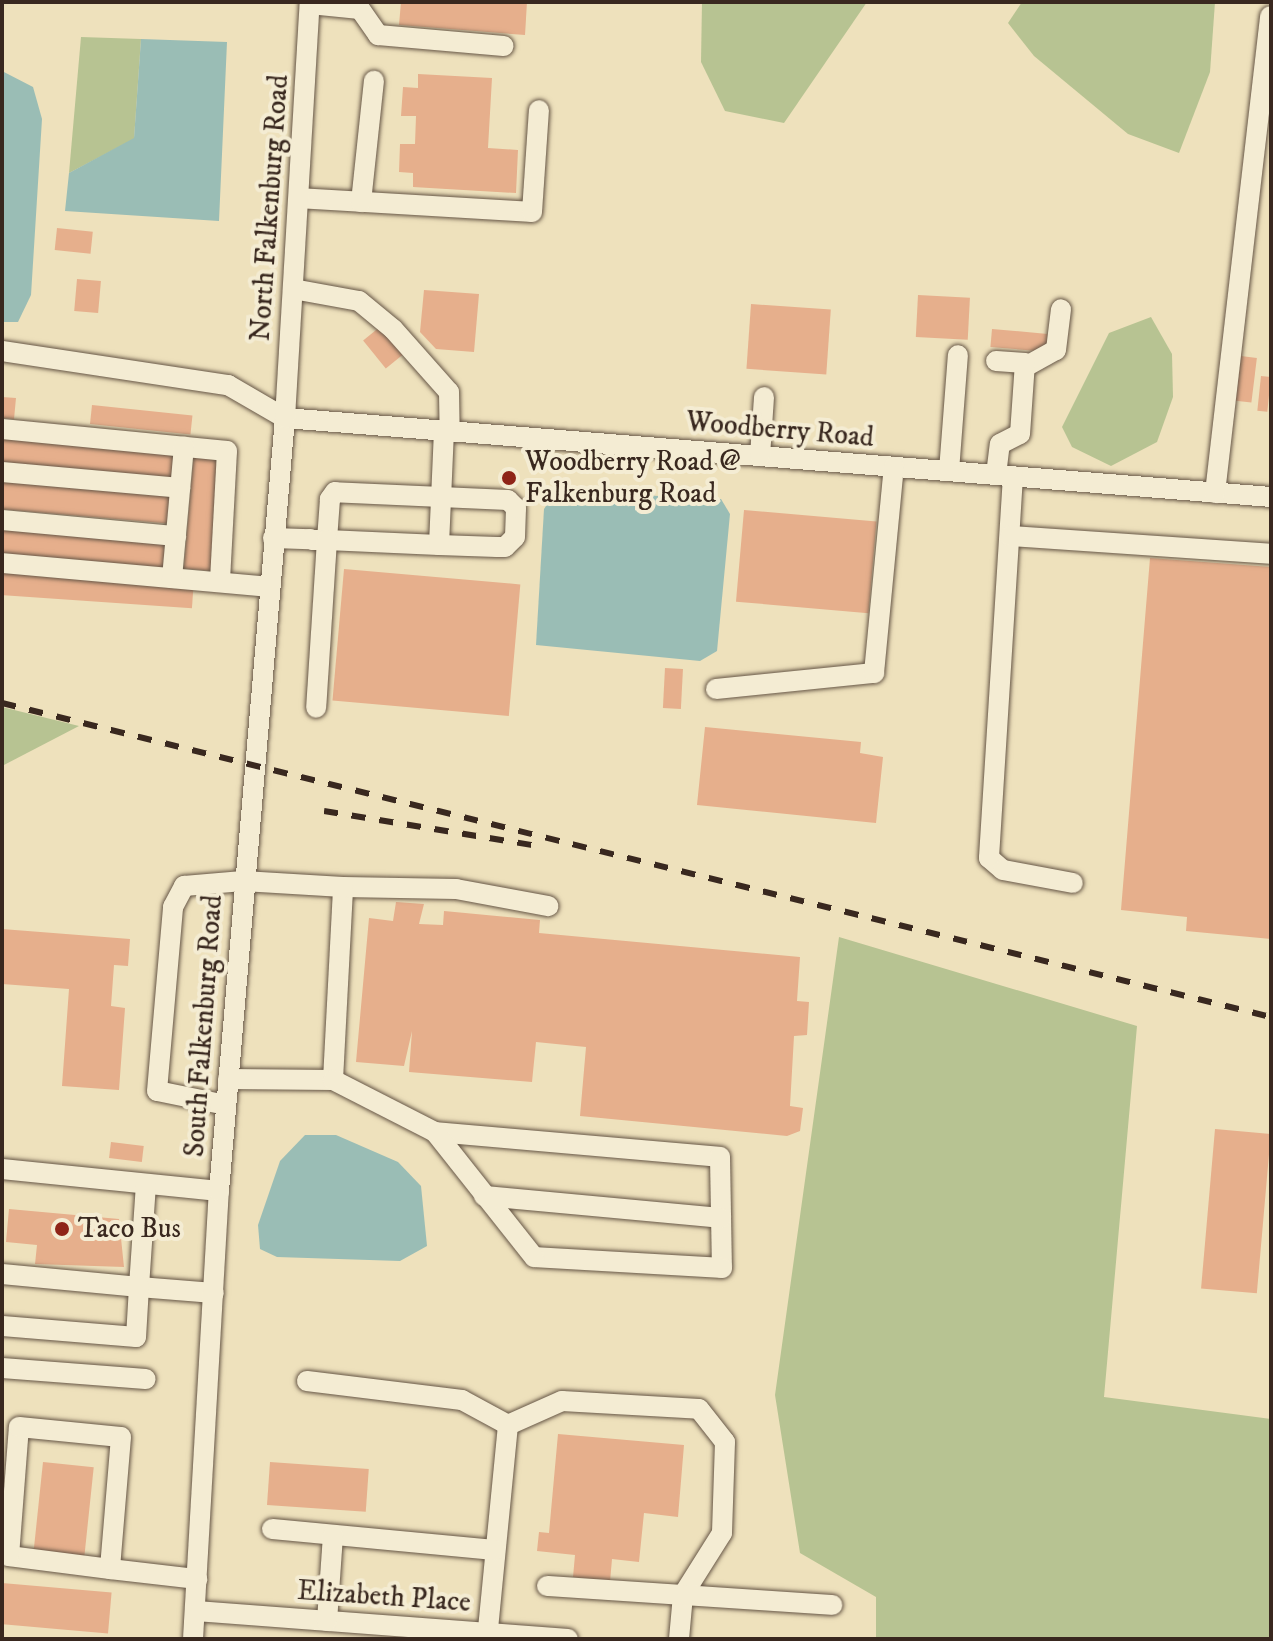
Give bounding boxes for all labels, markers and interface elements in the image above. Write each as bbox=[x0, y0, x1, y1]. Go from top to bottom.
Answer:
street label: North Falkenburg Road bbox=[244, 74, 296, 342]
street label: Woodberry Road bbox=[685, 405, 875, 455]
place label: Woodberry Road @ Falkenburg Road bbox=[525, 445, 741, 511]
marker: Woodberry Road @ Falkenburg Road bbox=[500, 469, 518, 487]
street label: South Falkenburg Road bbox=[178, 894, 230, 1158]
place label: Taco Bus bbox=[78, 1212, 181, 1246]
marker: Taco Bus bbox=[53, 1220, 71, 1238]
street label: Elizabeth Place bbox=[296, 1574, 472, 1620]

